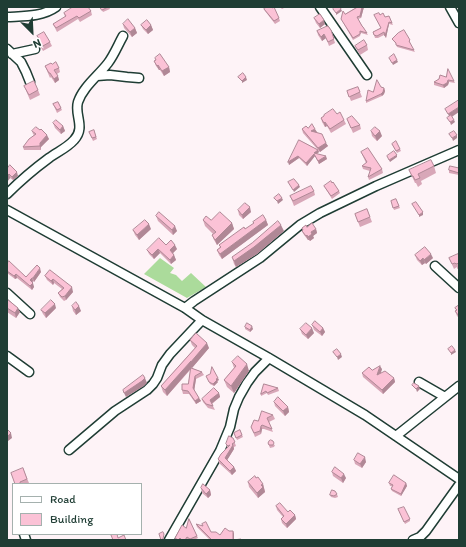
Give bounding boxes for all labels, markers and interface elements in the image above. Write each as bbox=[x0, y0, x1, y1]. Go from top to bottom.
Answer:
north arrow bbox=[12, 12, 52, 52]
text: N bbox=[31, 36, 43, 51]
legend bbox=[12, 483, 142, 535]
text: Road bbox=[50, 492, 76, 506]
text: Building bbox=[50, 512, 93, 526]

